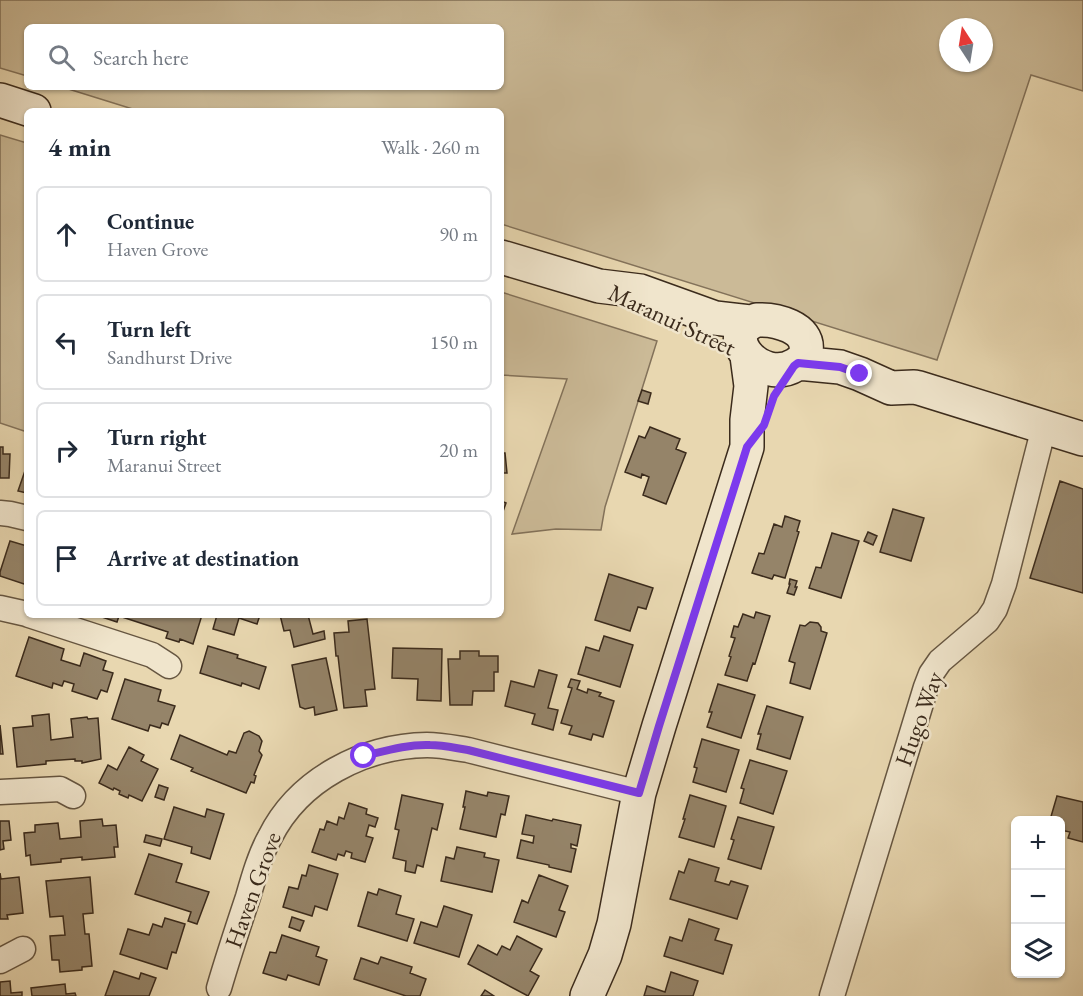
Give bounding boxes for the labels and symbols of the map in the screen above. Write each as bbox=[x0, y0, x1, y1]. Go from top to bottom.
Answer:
north arrow bbox=[939, 18, 993, 72]
street label: Maranui Street bbox=[604, 277, 741, 363]
route end bbox=[846, 360, 872, 386]
street label: Hugo Way bbox=[887, 667, 950, 770]
route start bbox=[350, 742, 376, 768]
street label: Haven Grove bbox=[217, 827, 288, 952]

